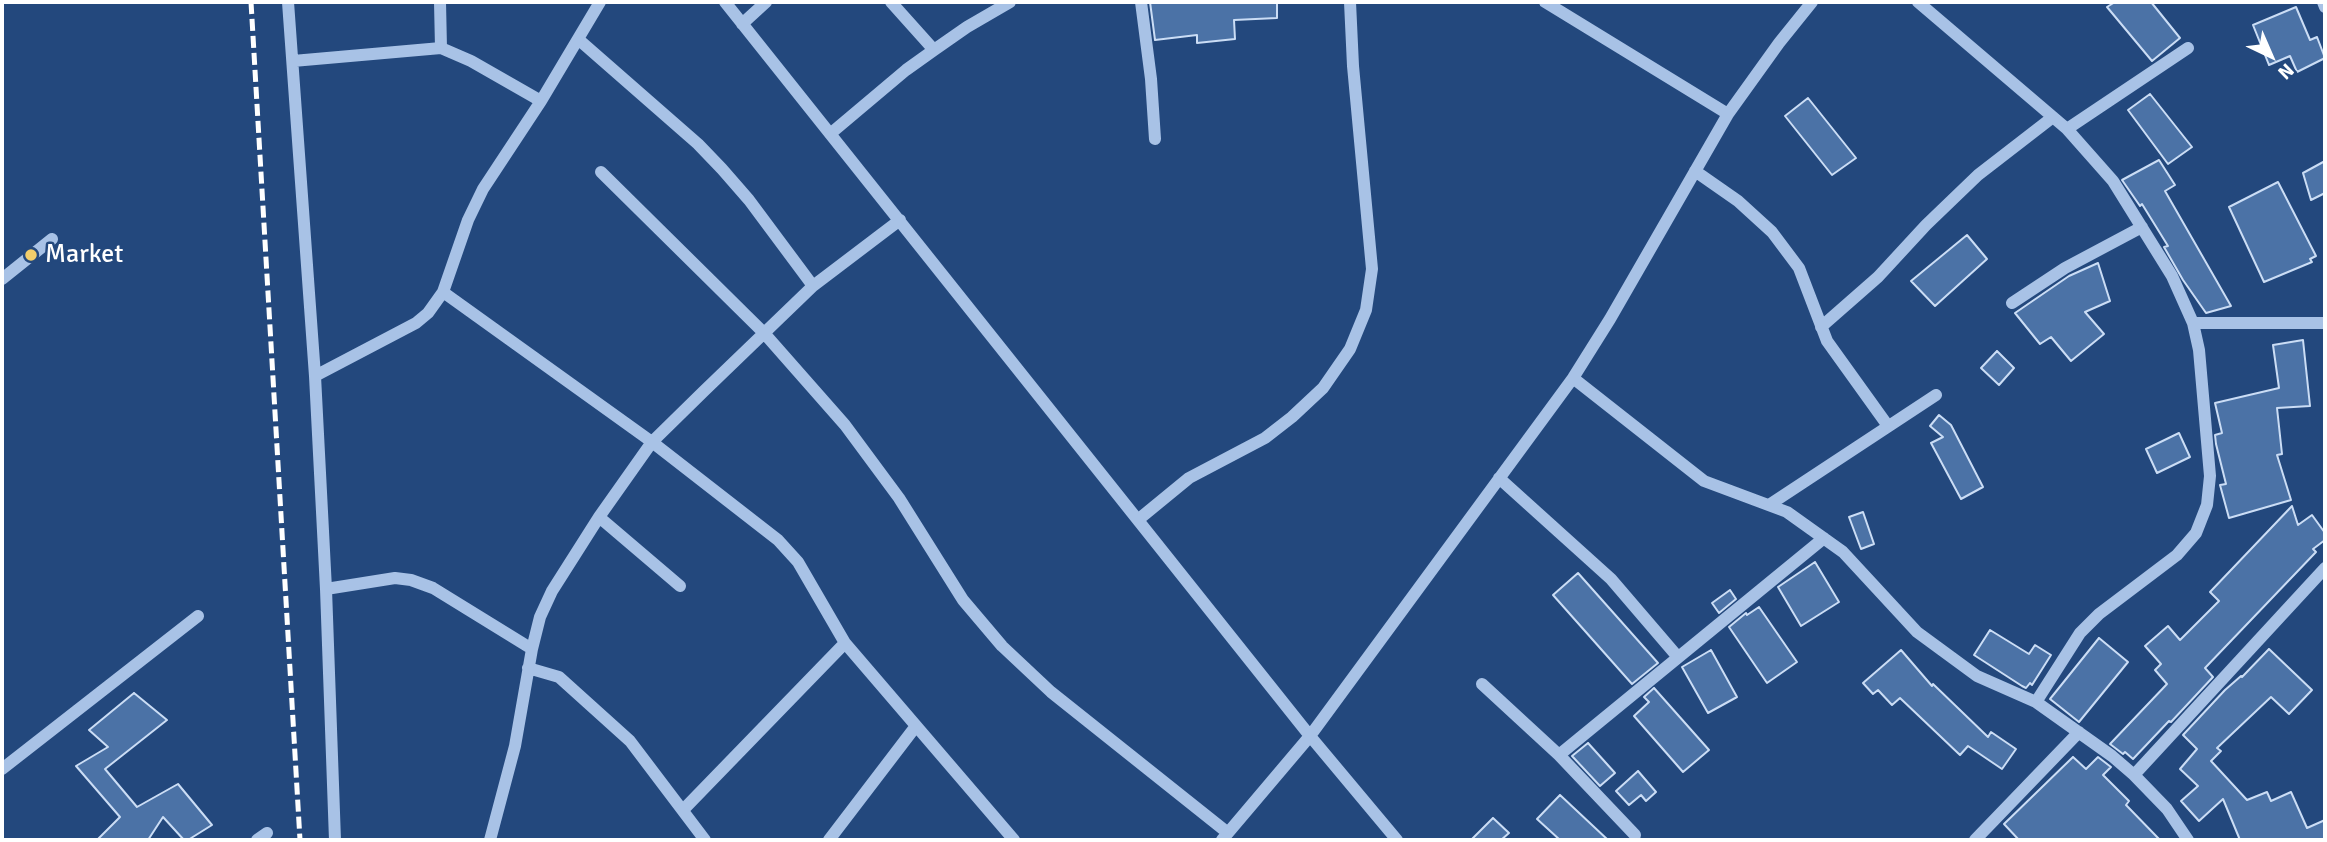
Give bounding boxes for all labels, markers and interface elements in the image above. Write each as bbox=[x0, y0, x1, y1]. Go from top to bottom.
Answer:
north arrow bbox=[2236, 21, 2306, 91]
text: N bbox=[2272, 58, 2299, 84]
place label: Market bbox=[45, 239, 123, 271]
marker: Market bbox=[23, 247, 39, 263]

